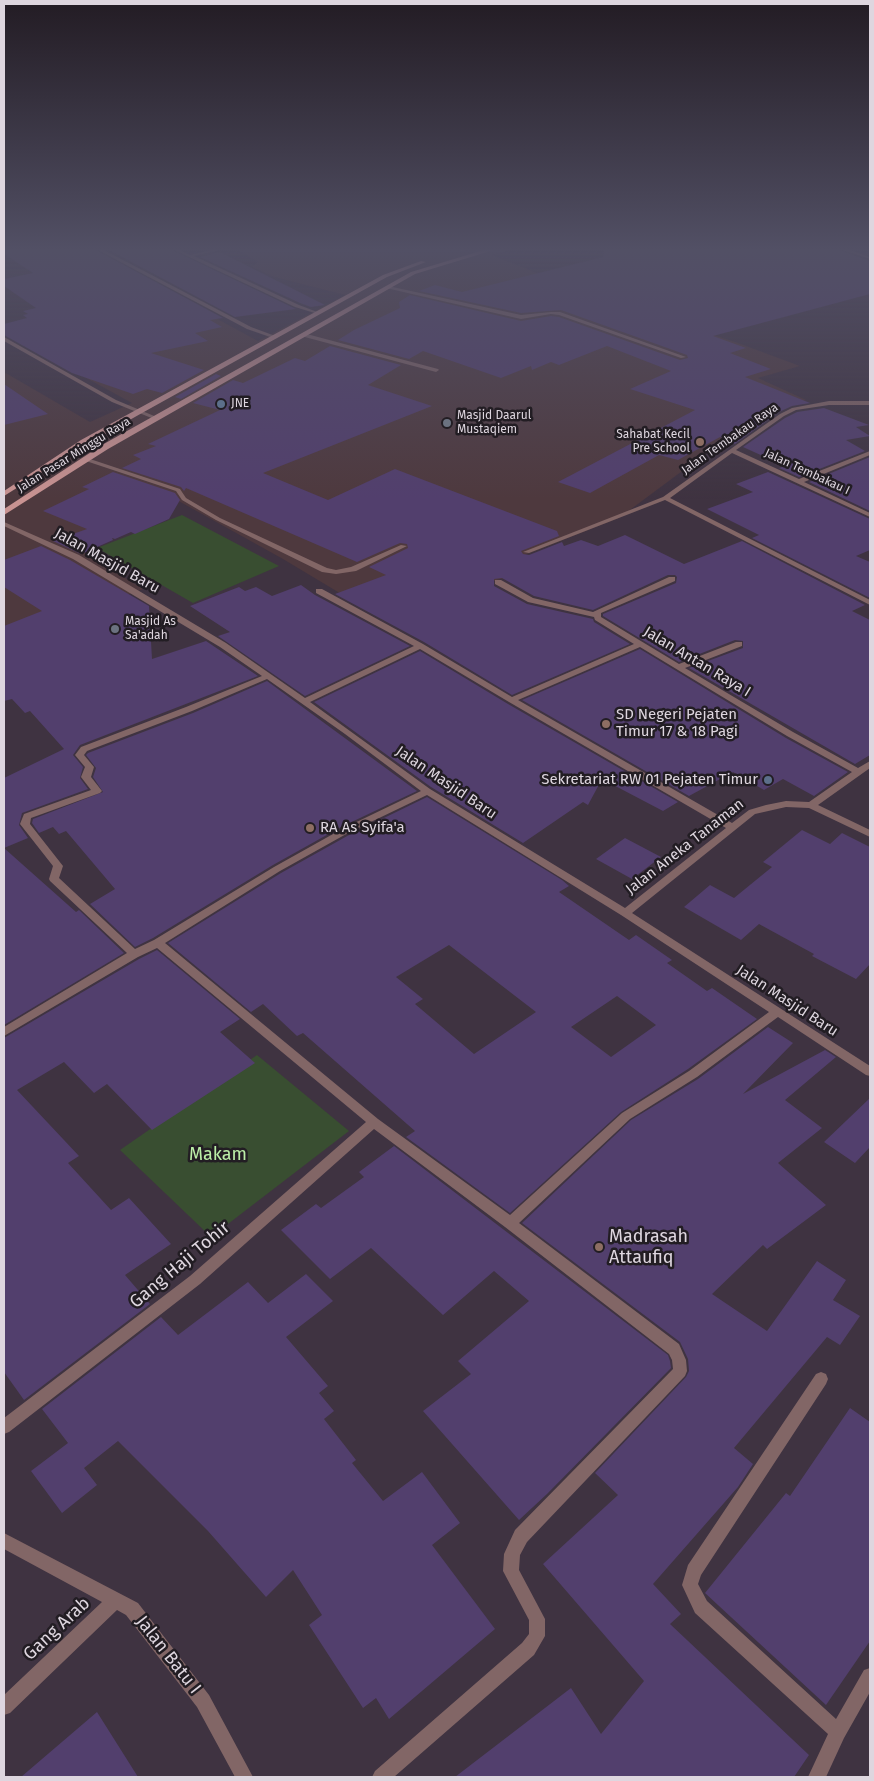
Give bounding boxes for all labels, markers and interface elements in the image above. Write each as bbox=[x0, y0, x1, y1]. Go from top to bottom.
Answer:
place label: JNE bbox=[231, 397, 249, 411]
marker: JNE bbox=[215, 398, 227, 410]
street label: Jalan Tembakau Raya bbox=[679, 400, 781, 478]
place label: Masjid Daarul Mustaqiem bbox=[457, 409, 531, 437]
street label: Jalan Pasar Minggu Raya bbox=[15, 414, 133, 496]
marker: Masjid Daarul Mustaqiem bbox=[441, 417, 453, 429]
place label: Sahabat Kecil Pre School bbox=[616, 428, 690, 456]
marker: Sahabat Kecil Pre School bbox=[694, 436, 706, 448]
street label: Jalan Tembakau I bbox=[762, 446, 852, 498]
street label: Jalan Masjid Baru bbox=[51, 525, 163, 597]
place label: Masjid As Sa'adah bbox=[125, 615, 176, 643]
marker: Masjid As Sa'adah bbox=[109, 623, 121, 635]
street label: Jalan Antan Raya I bbox=[640, 623, 754, 701]
place label: SD Negeri Pejaten Timur 17 & 18 Pagi bbox=[616, 706, 738, 741]
marker: SD Negeri Pejaten Timur 17 & 18 Pagi bbox=[600, 718, 612, 730]
street label: Jalan Masjid Baru bbox=[392, 743, 500, 823]
place label: Sekretariat RW 01 Pejaten Timur bbox=[541, 771, 758, 789]
marker: Sekretariat RW 01 Pejaten Timur bbox=[762, 774, 774, 786]
street label: Jalan Aneka Tanaman bbox=[622, 795, 748, 899]
place label: RA As Syifa'a bbox=[320, 819, 405, 837]
marker: RA As Syifa'a bbox=[304, 822, 316, 834]
street label: Jalan Masjid Baru bbox=[733, 961, 841, 1041]
park label: Makam bbox=[189, 1144, 247, 1166]
street label: Gang Haji Tohir bbox=[126, 1217, 234, 1313]
place label: Madrasah Attaufiq bbox=[609, 1226, 688, 1268]
marker: Madrasah Attaufiq bbox=[593, 1241, 605, 1253]
street label: Gang Arab bbox=[19, 1593, 95, 1665]
street label: Jalan Batu I bbox=[131, 1612, 205, 1698]

